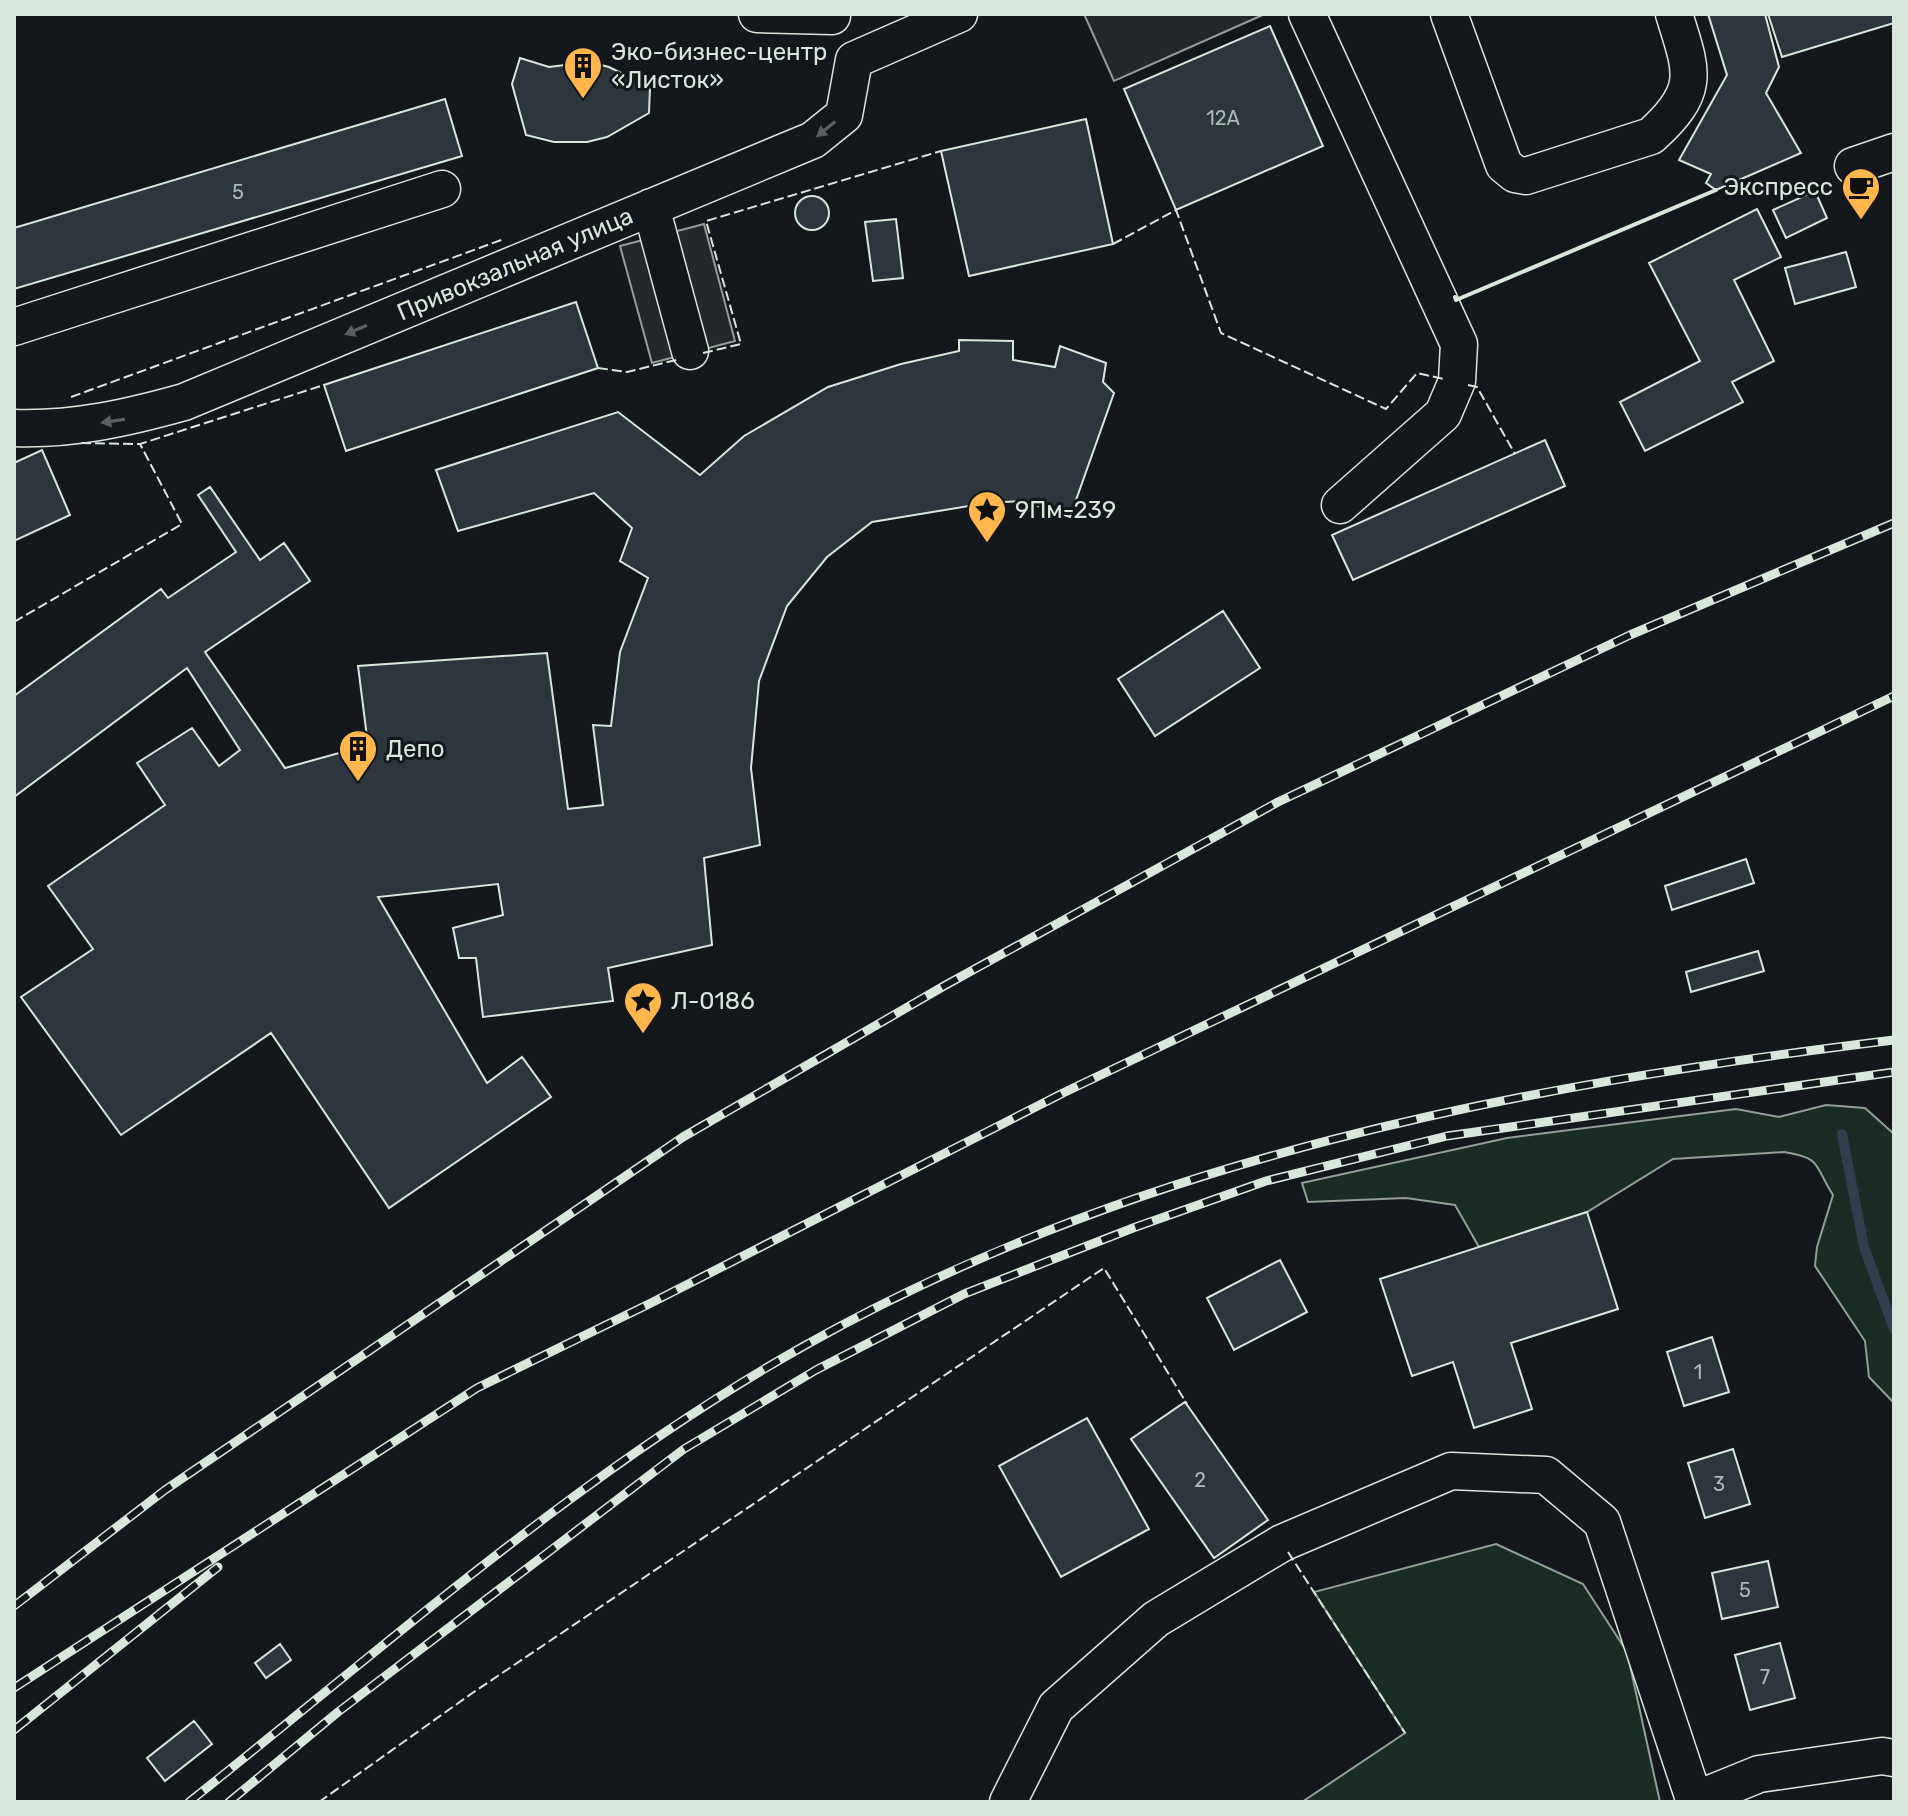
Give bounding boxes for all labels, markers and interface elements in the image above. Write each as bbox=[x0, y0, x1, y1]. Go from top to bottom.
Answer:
place label: Эко-бизнес-центр «Листок» bbox=[611, 38, 827, 94]
building icon: Эко-бизнес-центр «Листок» bbox=[562, 45, 604, 100]
house number: 12А bbox=[1206, 106, 1240, 130]
one-way arrow bbox=[816, 120, 836, 137]
cafe icon: Экспресс bbox=[1840, 166, 1882, 221]
place label: Экспресс bbox=[1724, 173, 1833, 201]
house number: 5 bbox=[232, 180, 244, 204]
street label: Привокзальная улица bbox=[393, 202, 637, 326]
one-way arrow bbox=[344, 324, 368, 337]
one-way arrow bbox=[100, 415, 125, 427]
place icon: 9Пм-239 bbox=[966, 489, 1008, 544]
place label: 9Пм-239 bbox=[1015, 496, 1116, 524]
building icon: Депо bbox=[337, 728, 379, 783]
place label: Депо bbox=[386, 735, 444, 763]
place icon: Л-0186 bbox=[622, 980, 664, 1035]
place label: Л-0186 bbox=[671, 987, 755, 1015]
house number: 1 bbox=[1694, 1360, 1702, 1384]
house number: 2 bbox=[1194, 1468, 1206, 1492]
house number: 3 bbox=[1713, 1472, 1725, 1496]
house number: 5 bbox=[1739, 1578, 1751, 1602]
house number: 7 bbox=[1760, 1665, 1770, 1689]

